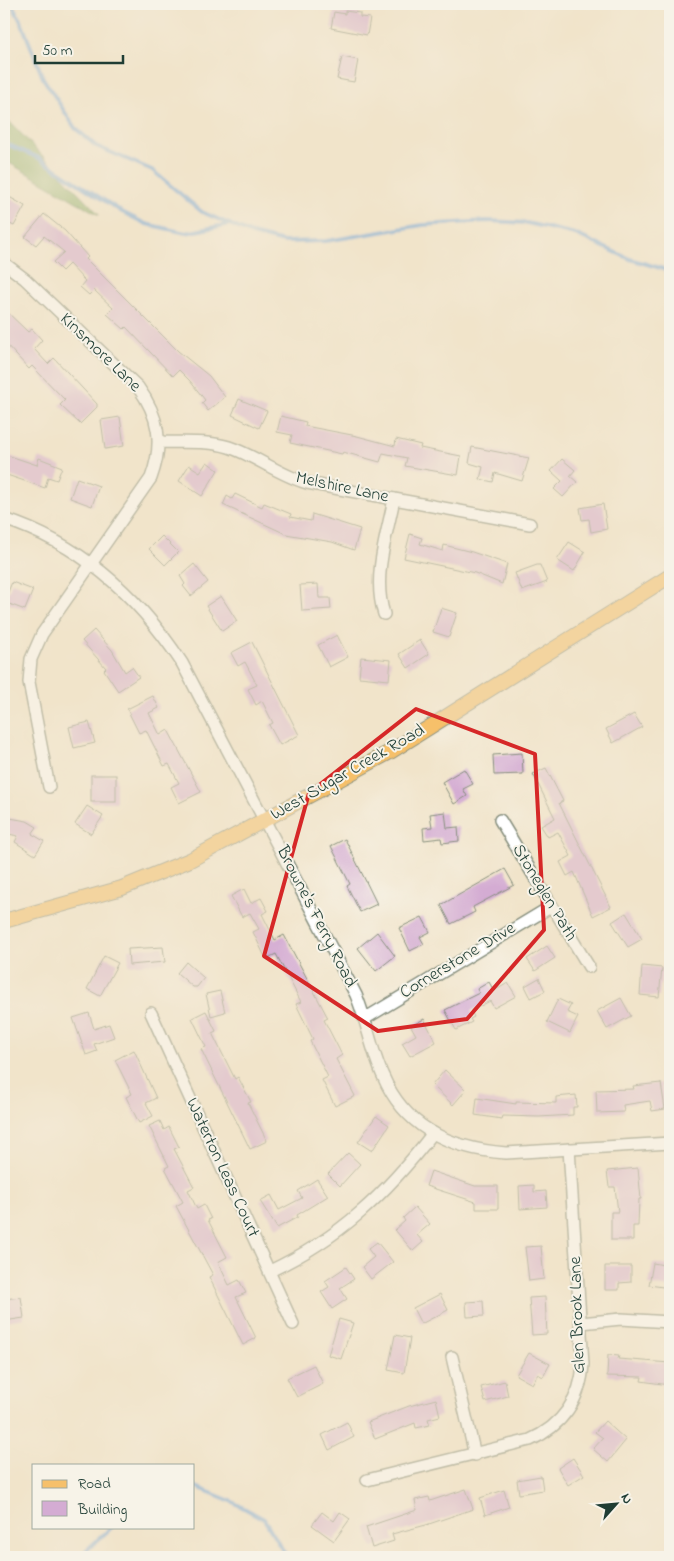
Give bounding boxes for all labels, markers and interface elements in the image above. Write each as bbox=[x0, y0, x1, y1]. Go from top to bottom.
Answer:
scale bar bbox=[35, 32, 122, 64]
text: 50 m bbox=[42, 40, 73, 62]
street label: Kinsmore Lane bbox=[53, 307, 147, 399]
street label: Melshire Lane bbox=[293, 465, 392, 511]
street label: West Sugar Creek Road bbox=[266, 718, 431, 829]
street label: Stoneglen Path bbox=[504, 839, 583, 947]
street label: Browne's Ferry Road bbox=[269, 841, 363, 992]
street label: Cornerstone Drive bbox=[395, 916, 522, 1006]
street label: Waterton Leas Court bbox=[178, 1094, 266, 1242]
street label: Glen Brook Lane bbox=[563, 1255, 593, 1374]
legend bbox=[32, 1464, 195, 1528]
text: Road bbox=[78, 1473, 111, 1495]
north arrow bbox=[592, 1478, 642, 1528]
text: N bbox=[615, 1490, 638, 1508]
text: Building bbox=[77, 1499, 127, 1522]

